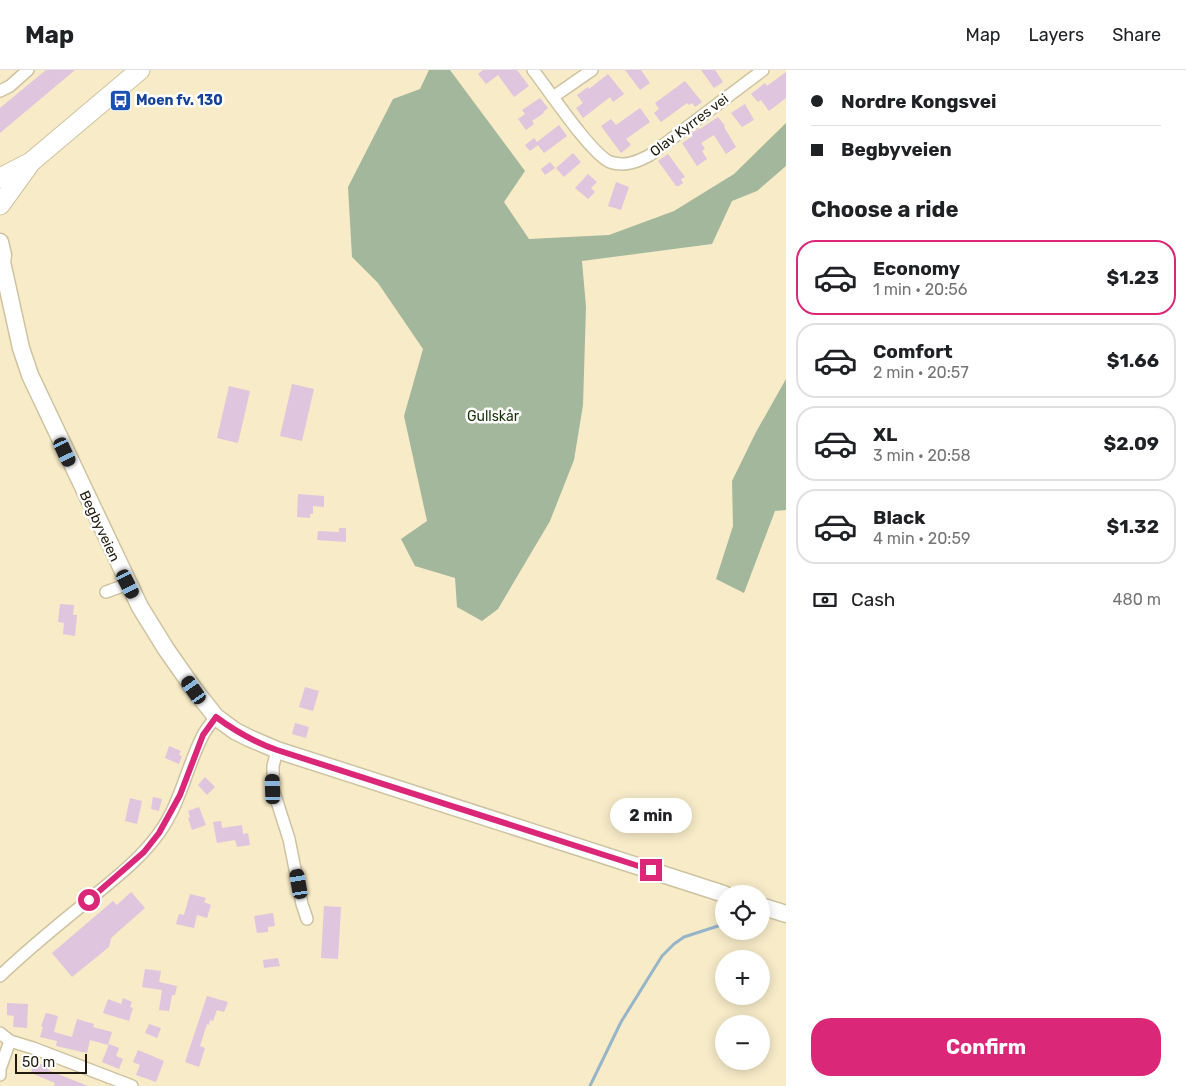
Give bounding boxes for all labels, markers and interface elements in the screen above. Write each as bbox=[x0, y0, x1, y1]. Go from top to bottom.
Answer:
text: Map bbox=[25, 21, 74, 49]
text: Map bbox=[966, 24, 1001, 46]
text: Layers bbox=[1029, 24, 1084, 46]
text: Share bbox=[1112, 24, 1161, 46]
bus stop icon: Moen fv. 130 bbox=[108, 88, 132, 112]
street label: Olav Kyrres vei bbox=[647, 90, 732, 160]
text: Nordre Kongsvei bbox=[841, 90, 996, 113]
place label: Moen fv. 130 bbox=[136, 92, 223, 109]
text: Begbyveien bbox=[841, 138, 952, 161]
text: Choose a ride bbox=[811, 196, 958, 223]
icon: car bbox=[813, 255, 858, 300]
text: Economy bbox=[873, 257, 960, 280]
text: $1.23 bbox=[1107, 266, 1159, 289]
text: 1 min · 20:56 bbox=[873, 280, 967, 299]
icon: car bbox=[813, 338, 858, 383]
text: Comfort bbox=[873, 340, 953, 363]
text: $1.66 bbox=[1107, 349, 1159, 372]
text: 2 min · 20:57 bbox=[873, 363, 969, 382]
park label: Gullskår bbox=[467, 408, 520, 425]
icon: car bbox=[813, 421, 858, 466]
text: XL bbox=[873, 423, 897, 446]
text: $2.09 bbox=[1104, 432, 1159, 455]
car bbox=[51, 435, 78, 469]
text: 3 min · 20:58 bbox=[873, 446, 971, 465]
street label: Begbyveien bbox=[76, 488, 123, 564]
icon: car bbox=[813, 504, 858, 549]
text: Black bbox=[873, 506, 925, 529]
text: $1.32 bbox=[1107, 515, 1159, 538]
text: 4 min · 20:59 bbox=[873, 529, 970, 548]
car bbox=[114, 567, 141, 601]
icon: cash bbox=[811, 586, 839, 614]
text: Cash bbox=[851, 588, 895, 611]
text: 480 m bbox=[1113, 590, 1161, 609]
car bbox=[179, 673, 208, 707]
car bbox=[264, 774, 281, 804]
callout: 2 min bbox=[610, 798, 692, 832]
text: 2 min bbox=[629, 806, 673, 825]
route end bbox=[640, 859, 662, 881]
car bbox=[289, 868, 308, 900]
map controls bbox=[715, 885, 770, 1070]
button: locate bbox=[715, 885, 770, 940]
route start bbox=[78, 889, 100, 911]
button: + bbox=[715, 950, 770, 1005]
button: − bbox=[715, 1015, 770, 1070]
button: Confirm bbox=[811, 1018, 1161, 1076]
scale bar bbox=[15, 1051, 88, 1074]
text: 50 m bbox=[22, 1054, 55, 1071]

